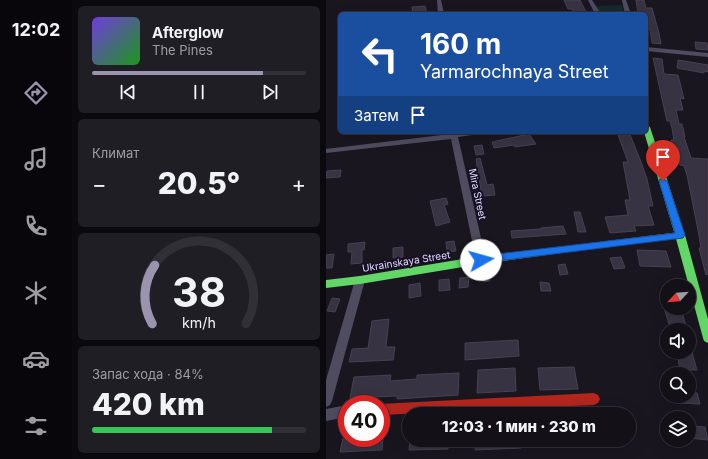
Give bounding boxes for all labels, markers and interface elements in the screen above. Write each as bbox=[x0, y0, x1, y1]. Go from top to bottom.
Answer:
text: 12:02 bbox=[12, 19, 60, 40]
text: Afterglow bbox=[152, 23, 224, 42]
text: 160 m bbox=[420, 27, 501, 61]
icon: left bbox=[354, 28, 406, 80]
text: The Pines bbox=[152, 42, 213, 58]
text: Yarmarochnaya Street bbox=[420, 61, 609, 82]
icon: directions bbox=[22, 79, 50, 107]
icon: previous bbox=[117, 81, 139, 103]
icon: pause bbox=[188, 81, 210, 103]
icon: next bbox=[259, 81, 281, 103]
icon: arrive bbox=[407, 104, 429, 126]
text: Затем bbox=[354, 106, 399, 125]
pin bbox=[646, 140, 680, 181]
icon: music bbox=[22, 145, 50, 173]
text: Климат bbox=[92, 145, 139, 161]
icon: arrive bbox=[652, 146, 674, 168]
text: 20.5° bbox=[158, 165, 240, 201]
street label: Mira Street bbox=[467, 167, 489, 221]
text: − bbox=[92, 171, 107, 197]
text: + bbox=[291, 171, 306, 197]
icon: phone bbox=[22, 212, 50, 240]
position arrow bbox=[460, 239, 502, 281]
street label: Ukrainskaya Street bbox=[361, 248, 452, 274]
text: 38 bbox=[172, 267, 226, 317]
icon: climate bbox=[22, 279, 50, 307]
north arrow bbox=[660, 279, 696, 315]
map controls bbox=[660, 279, 696, 447]
text: km/h bbox=[182, 314, 216, 331]
button: sound bbox=[660, 323, 696, 359]
icon: car bbox=[22, 345, 50, 373]
text: Запас хода · 84% bbox=[92, 366, 204, 382]
button: search bbox=[660, 367, 696, 403]
text: 420 km bbox=[92, 386, 205, 422]
speed limit sign: 40 bbox=[338, 395, 390, 447]
button: layers bbox=[660, 411, 696, 447]
icon: filters bbox=[22, 412, 50, 440]
text: 12:03 · 1 мин · 230 m bbox=[442, 417, 596, 436]

